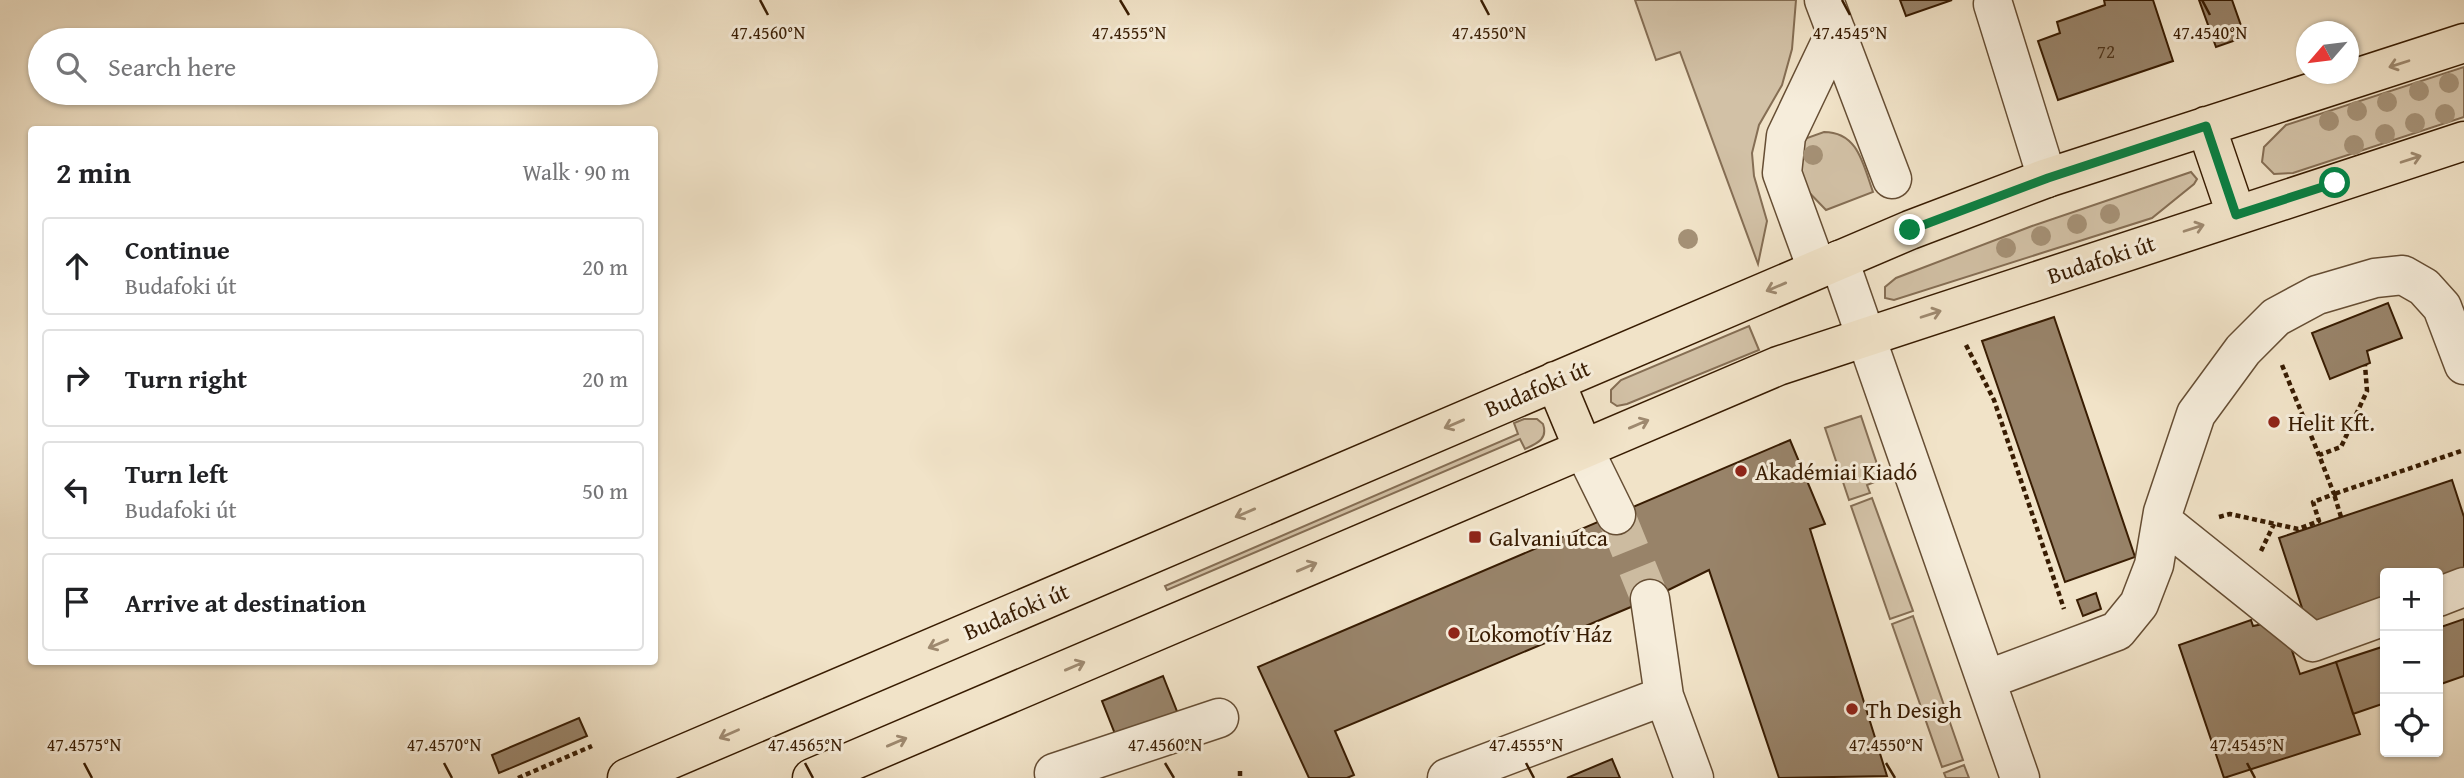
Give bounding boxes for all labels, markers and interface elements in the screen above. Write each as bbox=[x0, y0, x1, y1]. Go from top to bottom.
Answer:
text: 47.4560°N bbox=[731, 19, 806, 46]
text: 47.4555°N bbox=[1092, 19, 1167, 46]
text: 47.4550°N bbox=[1452, 19, 1527, 46]
text: 47.4545°N bbox=[1813, 19, 1888, 46]
text: 47.4540°N bbox=[2173, 19, 2248, 46]
north arrow bbox=[2296, 21, 2359, 84]
search box bbox=[28, 28, 658, 105]
house number: 72 bbox=[2097, 37, 2115, 65]
text: Search here bbox=[108, 47, 236, 86]
icon: search bbox=[52, 48, 90, 86]
one-way arrow bbox=[2388, 58, 2410, 71]
text: 2 min bbox=[56, 150, 131, 194]
one-way arrow bbox=[2399, 152, 2421, 164]
text: Walk · 90 m bbox=[522, 155, 630, 188]
route start bbox=[2319, 167, 2350, 198]
route end bbox=[1894, 214, 1925, 245]
one-way arrow bbox=[2183, 221, 2205, 234]
street label: Budafoki út bbox=[2043, 226, 2159, 292]
text: Continue bbox=[125, 230, 230, 269]
icon: ahead bbox=[58, 247, 96, 285]
text: 20 m bbox=[582, 250, 628, 283]
text: Budafoki út bbox=[125, 269, 237, 302]
one-way arrow bbox=[1766, 281, 1788, 294]
one-way arrow bbox=[1920, 307, 1942, 320]
street label: Budafoki út bbox=[1479, 351, 1595, 425]
icon: right bbox=[58, 359, 96, 397]
text: Turn right bbox=[125, 359, 247, 398]
text: 20 m bbox=[582, 362, 628, 395]
place label: Helit Kft. bbox=[2288, 406, 2375, 439]
marker: Helit Kft. bbox=[2266, 414, 2282, 430]
one-way arrow bbox=[1628, 417, 1650, 430]
one-way arrow bbox=[1444, 418, 1466, 431]
text: Turn left bbox=[125, 454, 228, 493]
place label: Akadémiai Kiadó bbox=[1755, 455, 1917, 488]
marker: Akadémiai Kiadó bbox=[1733, 463, 1749, 479]
icon: left bbox=[58, 471, 96, 509]
text: 50 m bbox=[582, 474, 628, 507]
text: Budafoki út bbox=[125, 493, 237, 526]
one-way arrow bbox=[1235, 508, 1256, 521]
place label: Galvani utca bbox=[1489, 521, 1608, 554]
marker: Galvani utca bbox=[1467, 529, 1483, 545]
one-way arrow bbox=[1295, 560, 1317, 573]
map controls bbox=[2380, 568, 2443, 757]
button: + bbox=[2380, 568, 2443, 631]
street label: Budafoki út bbox=[958, 574, 1074, 648]
icon: arrive bbox=[58, 583, 96, 621]
text: Arrive at destination bbox=[125, 583, 366, 622]
place label: Lokomotív Ház bbox=[1468, 617, 1612, 650]
marker: Lokomotív Ház bbox=[1446, 625, 1462, 641]
button: − bbox=[2380, 631, 2443, 694]
one-way arrow bbox=[928, 639, 950, 652]
one-way arrow bbox=[1064, 659, 1085, 672]
place label: Th Desigh bbox=[1866, 693, 1962, 726]
button: locate bbox=[2380, 694, 2443, 757]
marker: Th Desigh bbox=[1844, 701, 1860, 717]
one-way arrow bbox=[719, 728, 740, 741]
text: 47.4575°N bbox=[47, 731, 122, 758]
text: 47.4570°N bbox=[407, 731, 482, 758]
text: 47.4565°N bbox=[768, 731, 843, 758]
text: 47.4560°N bbox=[1128, 731, 1203, 758]
text: 47.4555°N bbox=[1489, 731, 1564, 758]
text: 47.4550°N bbox=[1849, 731, 1924, 758]
text: 47.4545°N bbox=[2210, 731, 2285, 758]
one-way arrow bbox=[886, 735, 908, 748]

